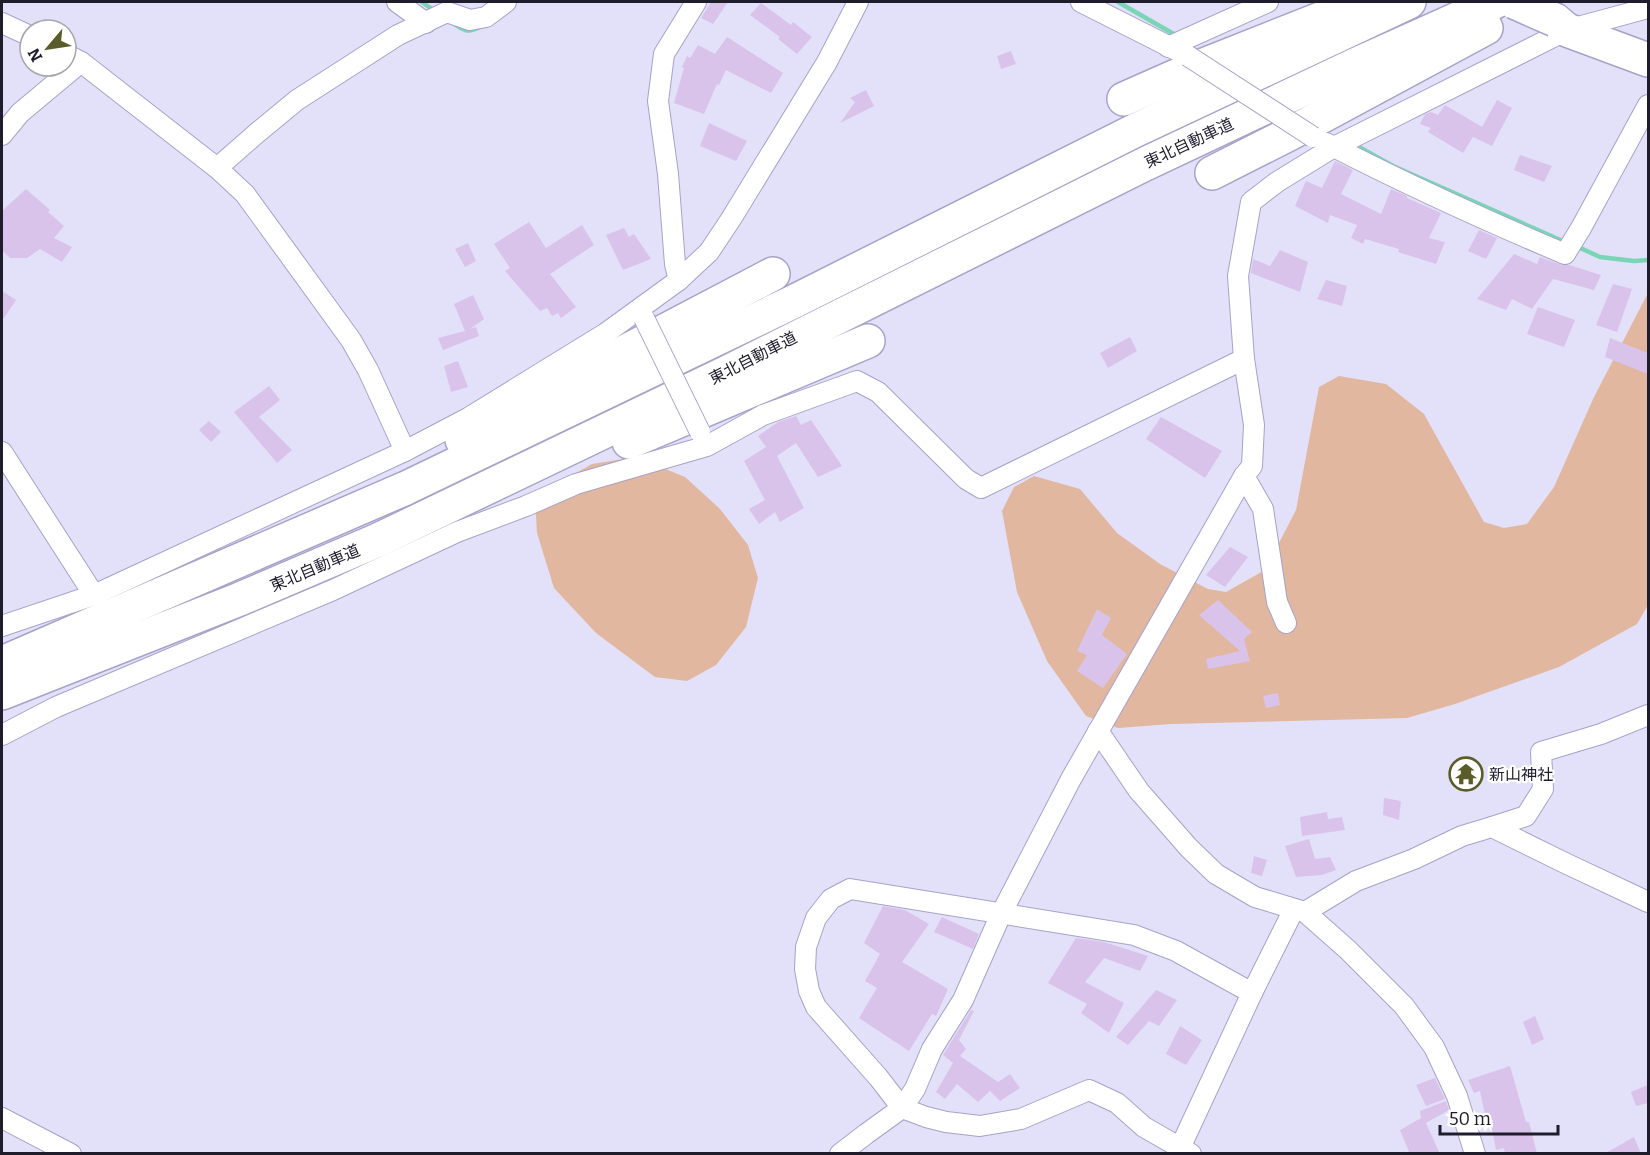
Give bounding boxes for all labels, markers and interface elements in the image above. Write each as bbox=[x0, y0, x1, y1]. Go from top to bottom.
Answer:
north arrow bbox=[18, 18, 78, 78]
text: N bbox=[24, 45, 47, 65]
street label: 東北自動車道 bbox=[1141, 114, 1237, 172]
street label: 東北自動車道 bbox=[706, 328, 800, 388]
street label: 東北自動車道 bbox=[267, 540, 363, 596]
temple icon: 新山神社 bbox=[1448, 756, 1484, 792]
place label: 新山神社 bbox=[1489, 765, 1553, 784]
scale bar bbox=[1440, 1098, 1558, 1136]
text: 50 m bbox=[1449, 1108, 1491, 1130]

